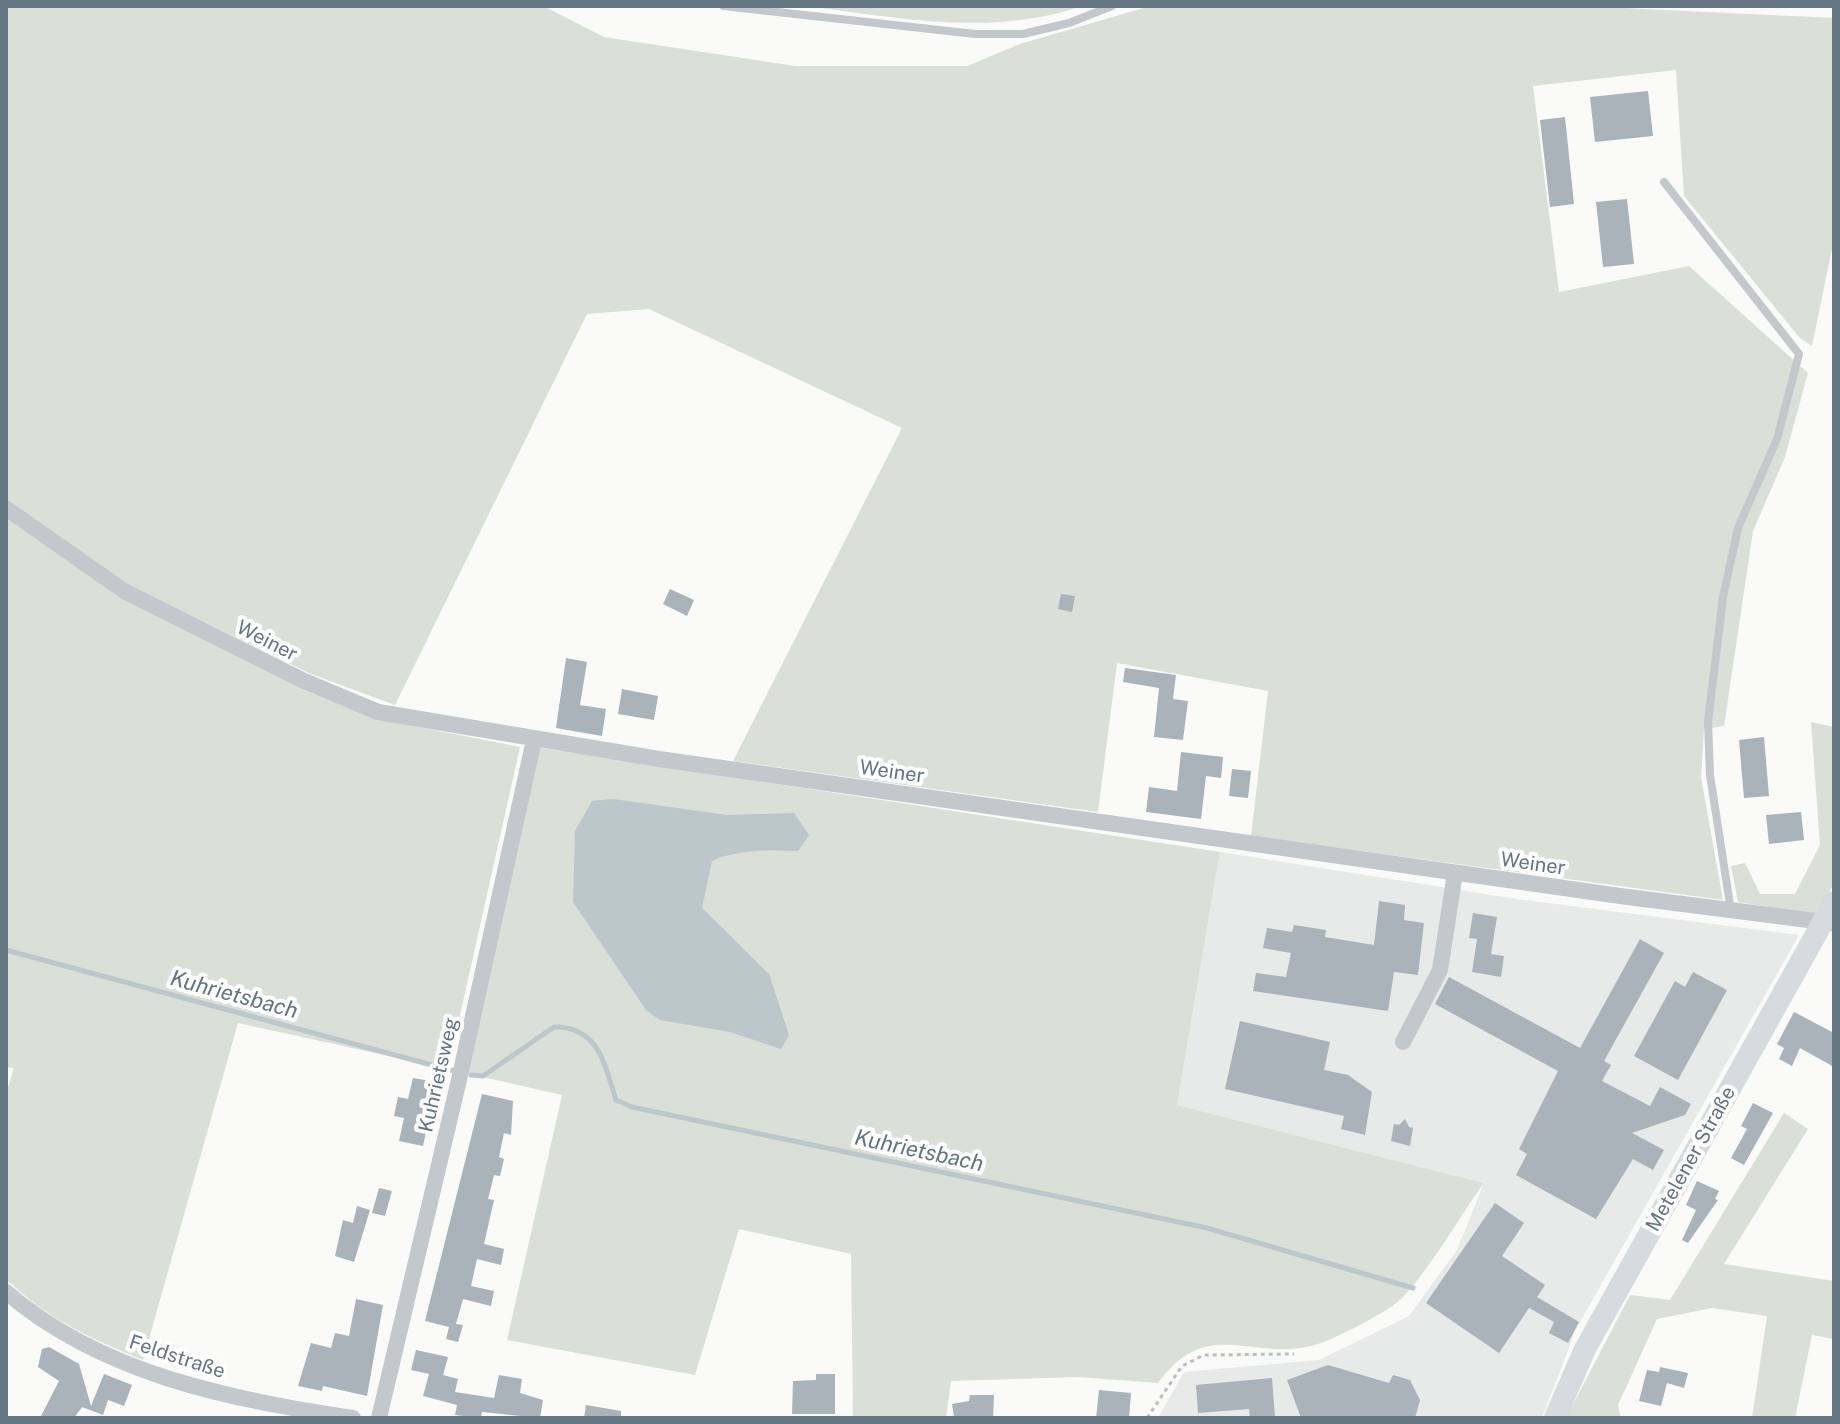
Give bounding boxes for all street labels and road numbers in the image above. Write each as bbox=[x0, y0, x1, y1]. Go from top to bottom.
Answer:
street label: Weiner bbox=[232, 615, 302, 667]
street label: Weiner bbox=[858, 756, 926, 788]
street label: Weiner bbox=[1499, 848, 1567, 880]
street label: Kuhrietsweg bbox=[414, 1015, 464, 1135]
street label: Metelener Straße bbox=[1641, 1082, 1741, 1236]
street label: Feldstraße bbox=[126, 1330, 228, 1384]

